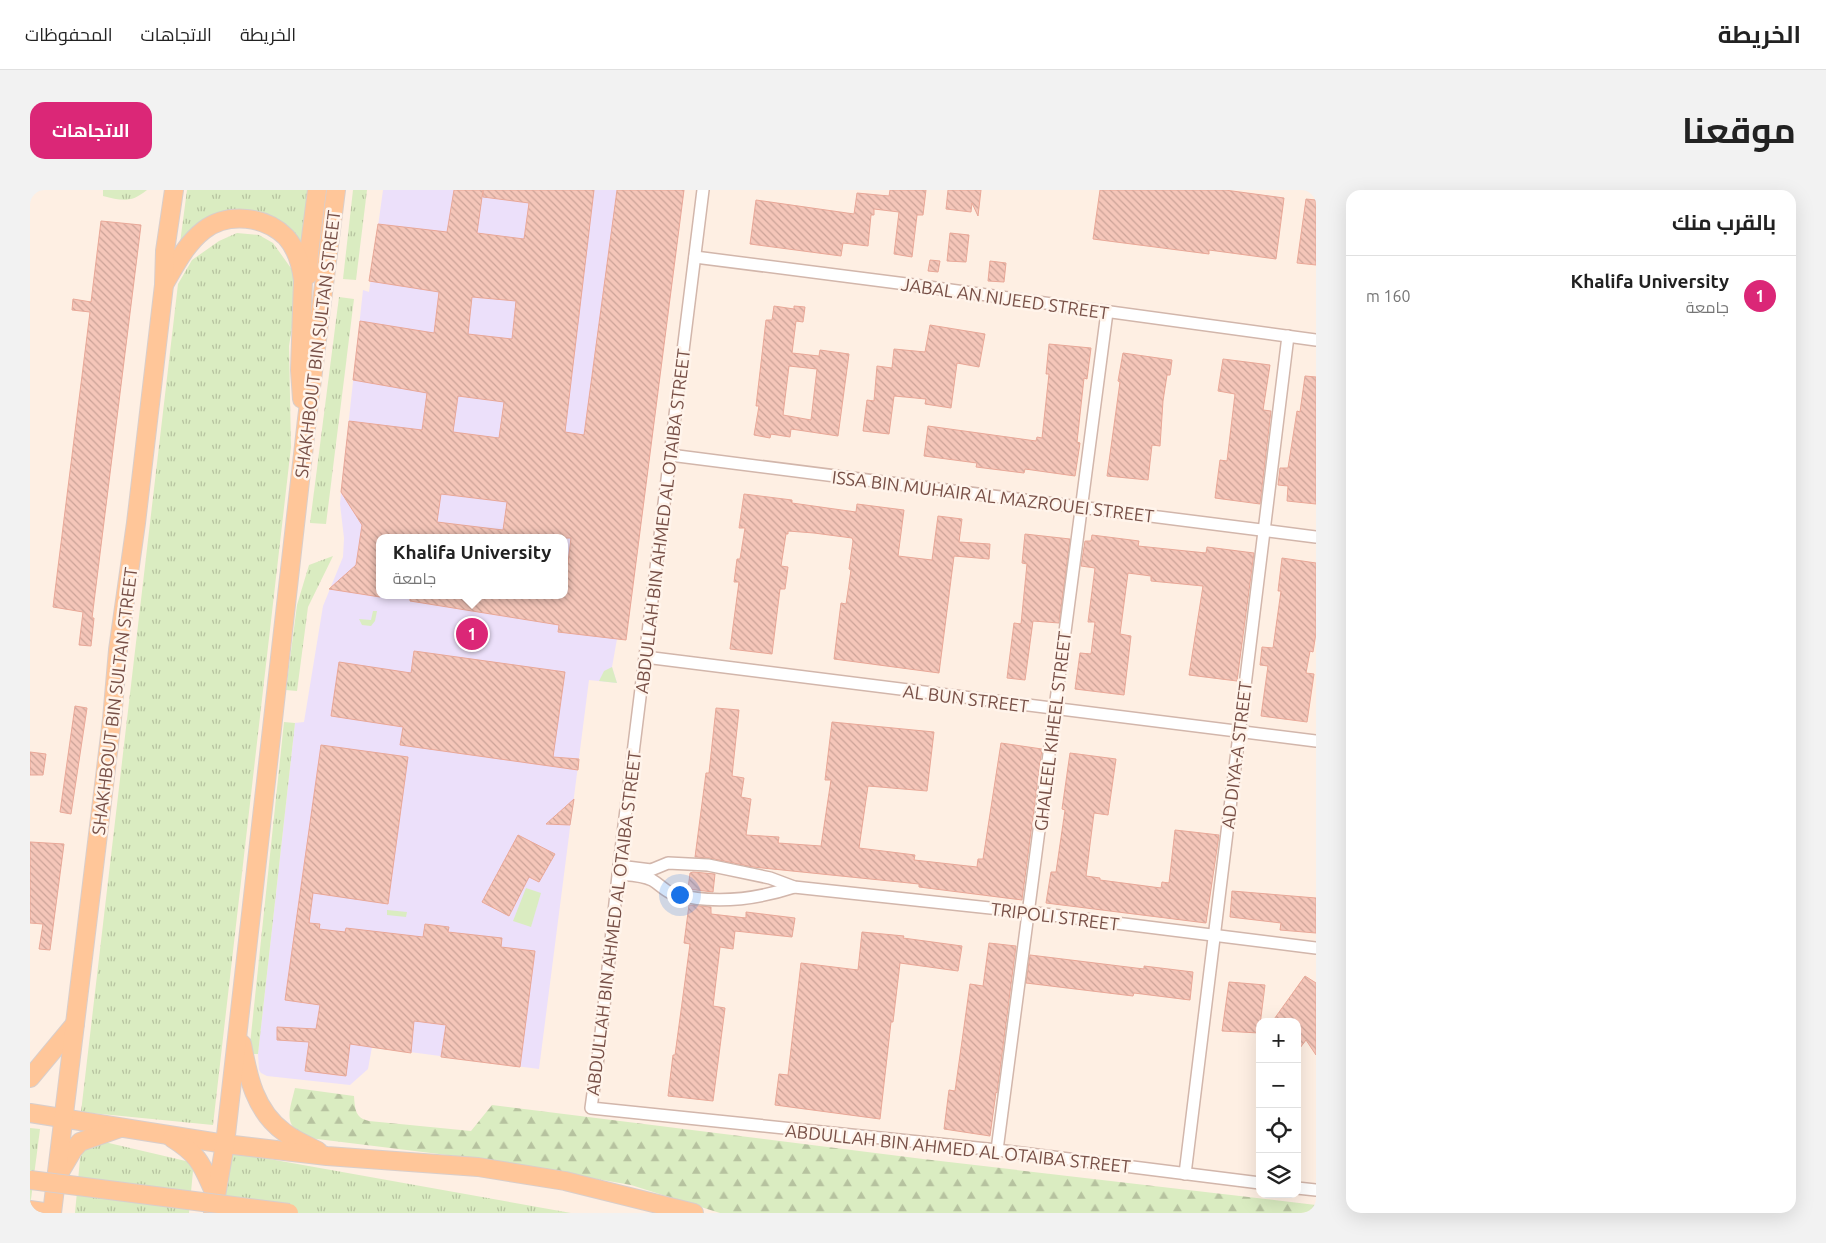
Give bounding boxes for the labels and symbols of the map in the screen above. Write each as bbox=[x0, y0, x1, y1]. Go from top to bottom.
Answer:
street label: SHAKHBOUT BIN SULTAN STREET bbox=[291, 209, 343, 479]
street label: JABAL AN NIJEED STREET bbox=[900, 273, 1110, 323]
street label: ABDULLAH BIN AHMED AL OTAIBA STREET bbox=[631, 347, 693, 695]
street label: ISSA BIN MUHAIR AL MAZROUEI STREET bbox=[831, 466, 1155, 526]
street label: SHAKHBOUT BIN SULTAN STREET bbox=[88, 566, 140, 836]
pin: 1 bbox=[456, 615, 488, 653]
street label: GHALEEL KIHEEL STREET bbox=[1030, 630, 1074, 832]
street label: AL BUN STREET bbox=[902, 680, 1030, 716]
street label: AD DIYA-A STREET bbox=[1217, 680, 1255, 830]
street label: ABDULLAH BIN AHMED AL OTAIBA STREET bbox=[582, 749, 644, 1097]
your location bbox=[667, 882, 693, 908]
street label: TRIPOLI STREET bbox=[990, 898, 1120, 934]
street label: ABDULLAH BIN AHMED AL OTAIBA STREET bbox=[784, 1120, 1132, 1176]

